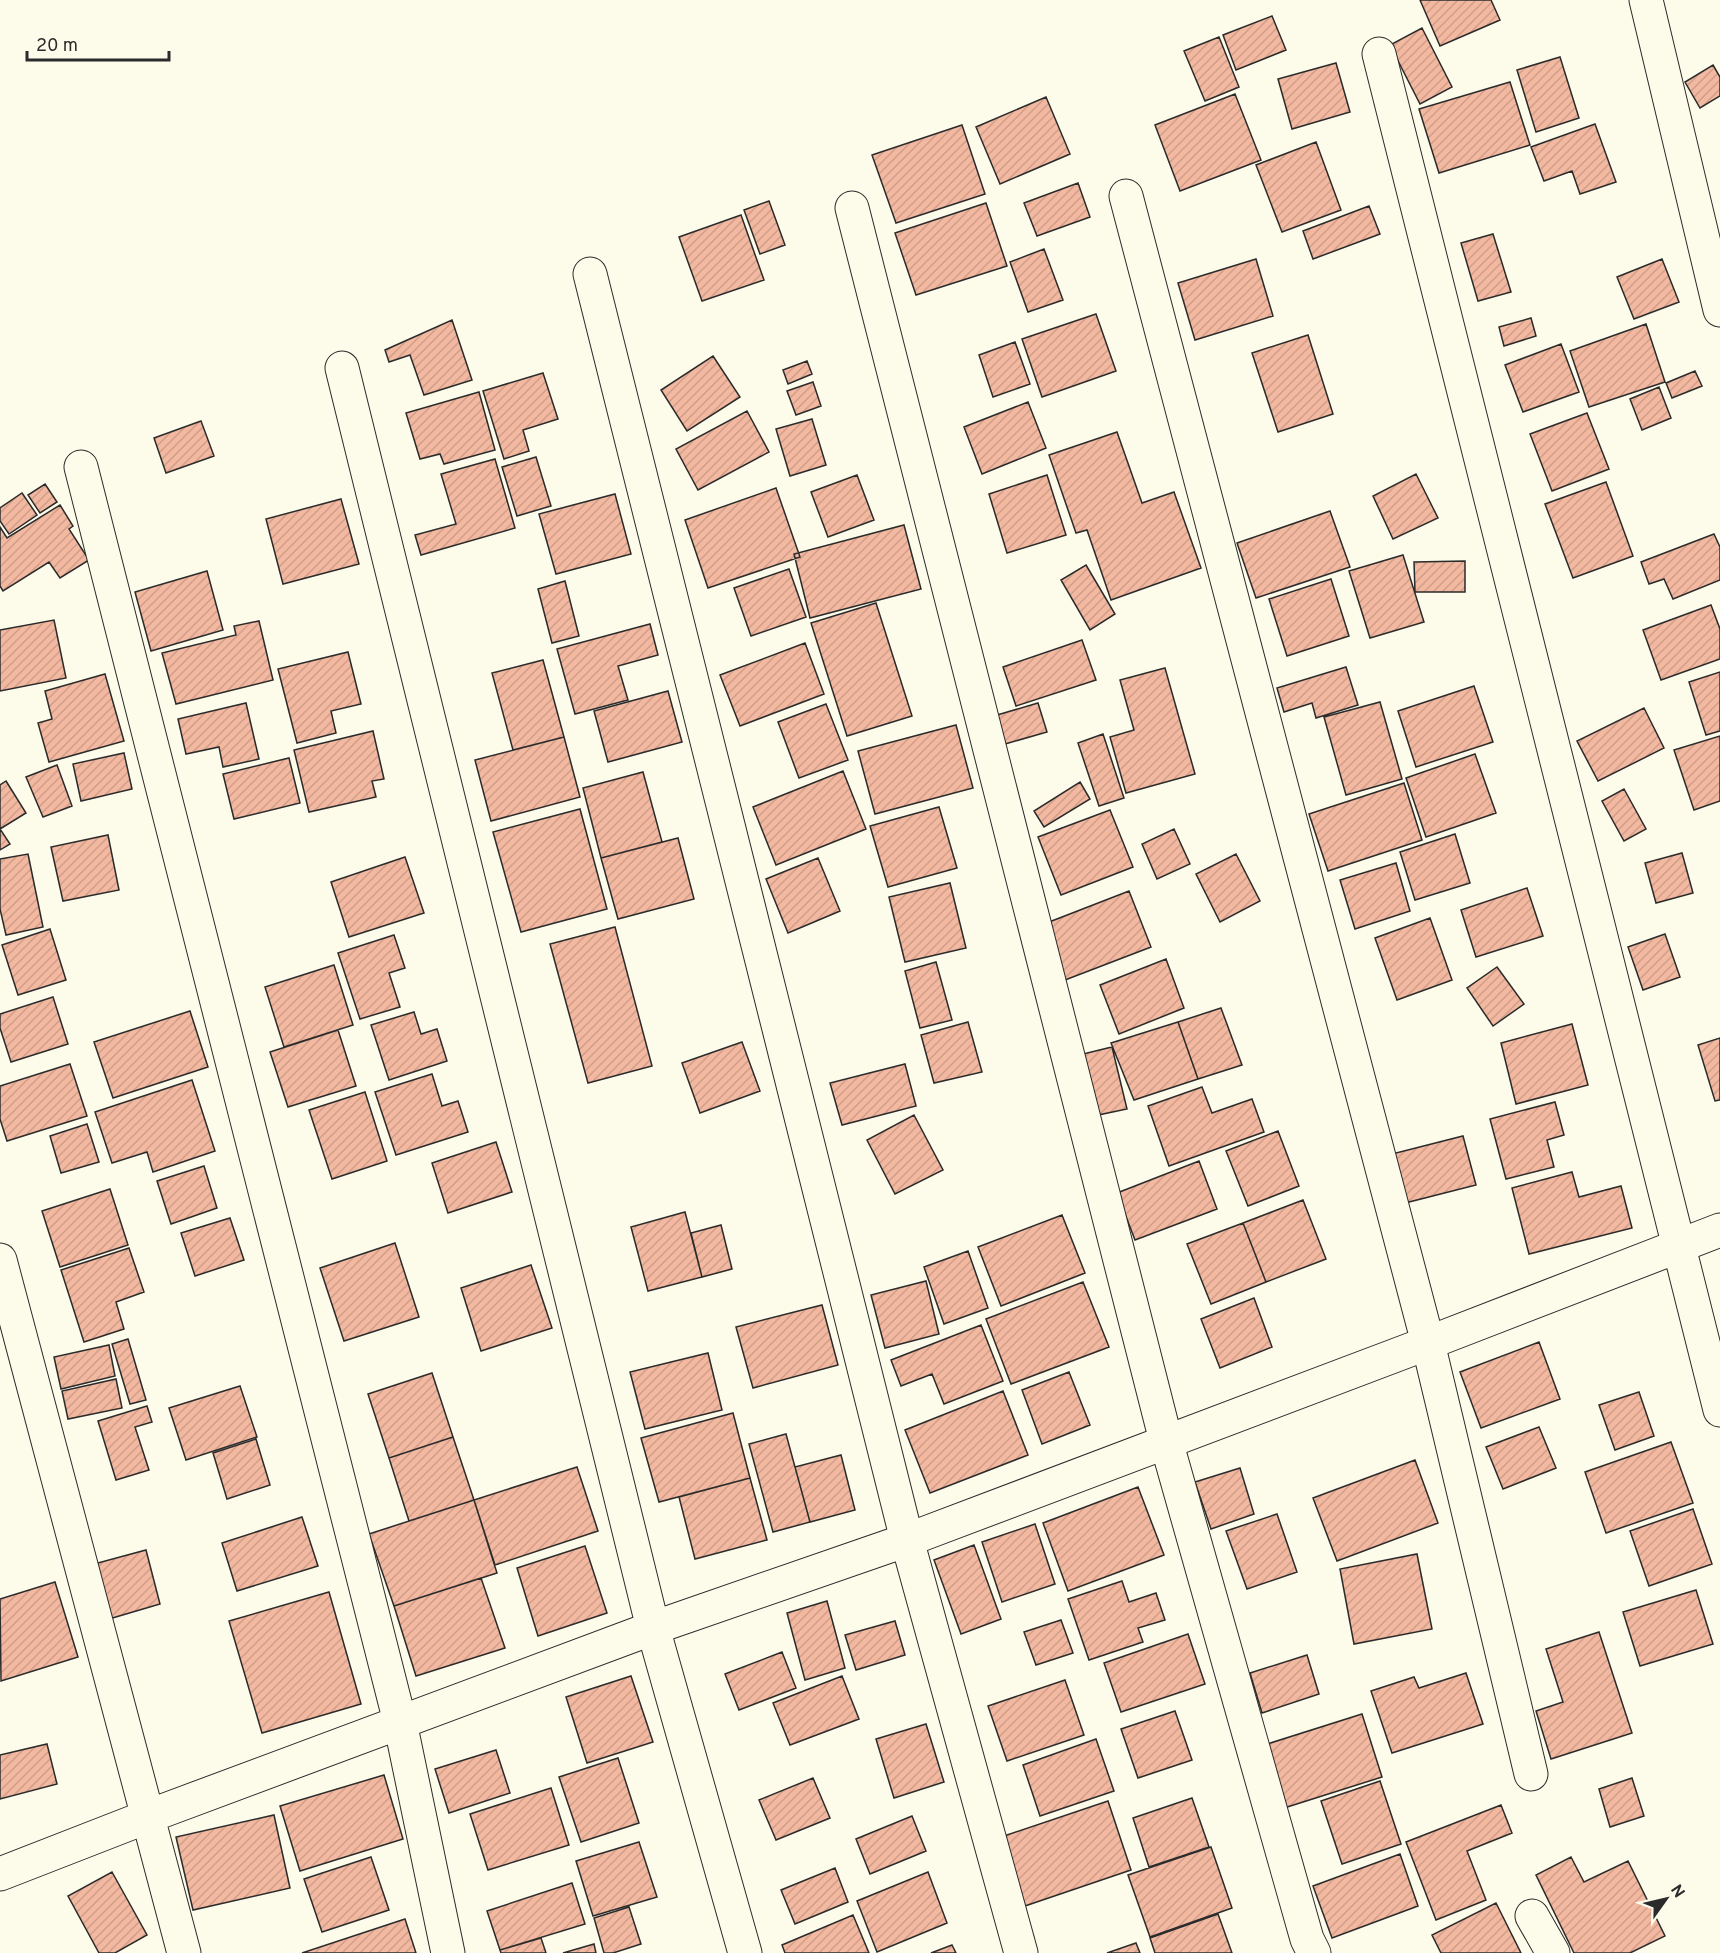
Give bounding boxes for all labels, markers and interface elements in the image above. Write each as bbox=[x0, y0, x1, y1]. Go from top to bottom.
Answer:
scale bar bbox=[27, 24, 170, 62]
text: 20 m bbox=[36, 35, 78, 58]
north arrow bbox=[1636, 1869, 1696, 1929]
text: N bbox=[1665, 1881, 1688, 1902]

